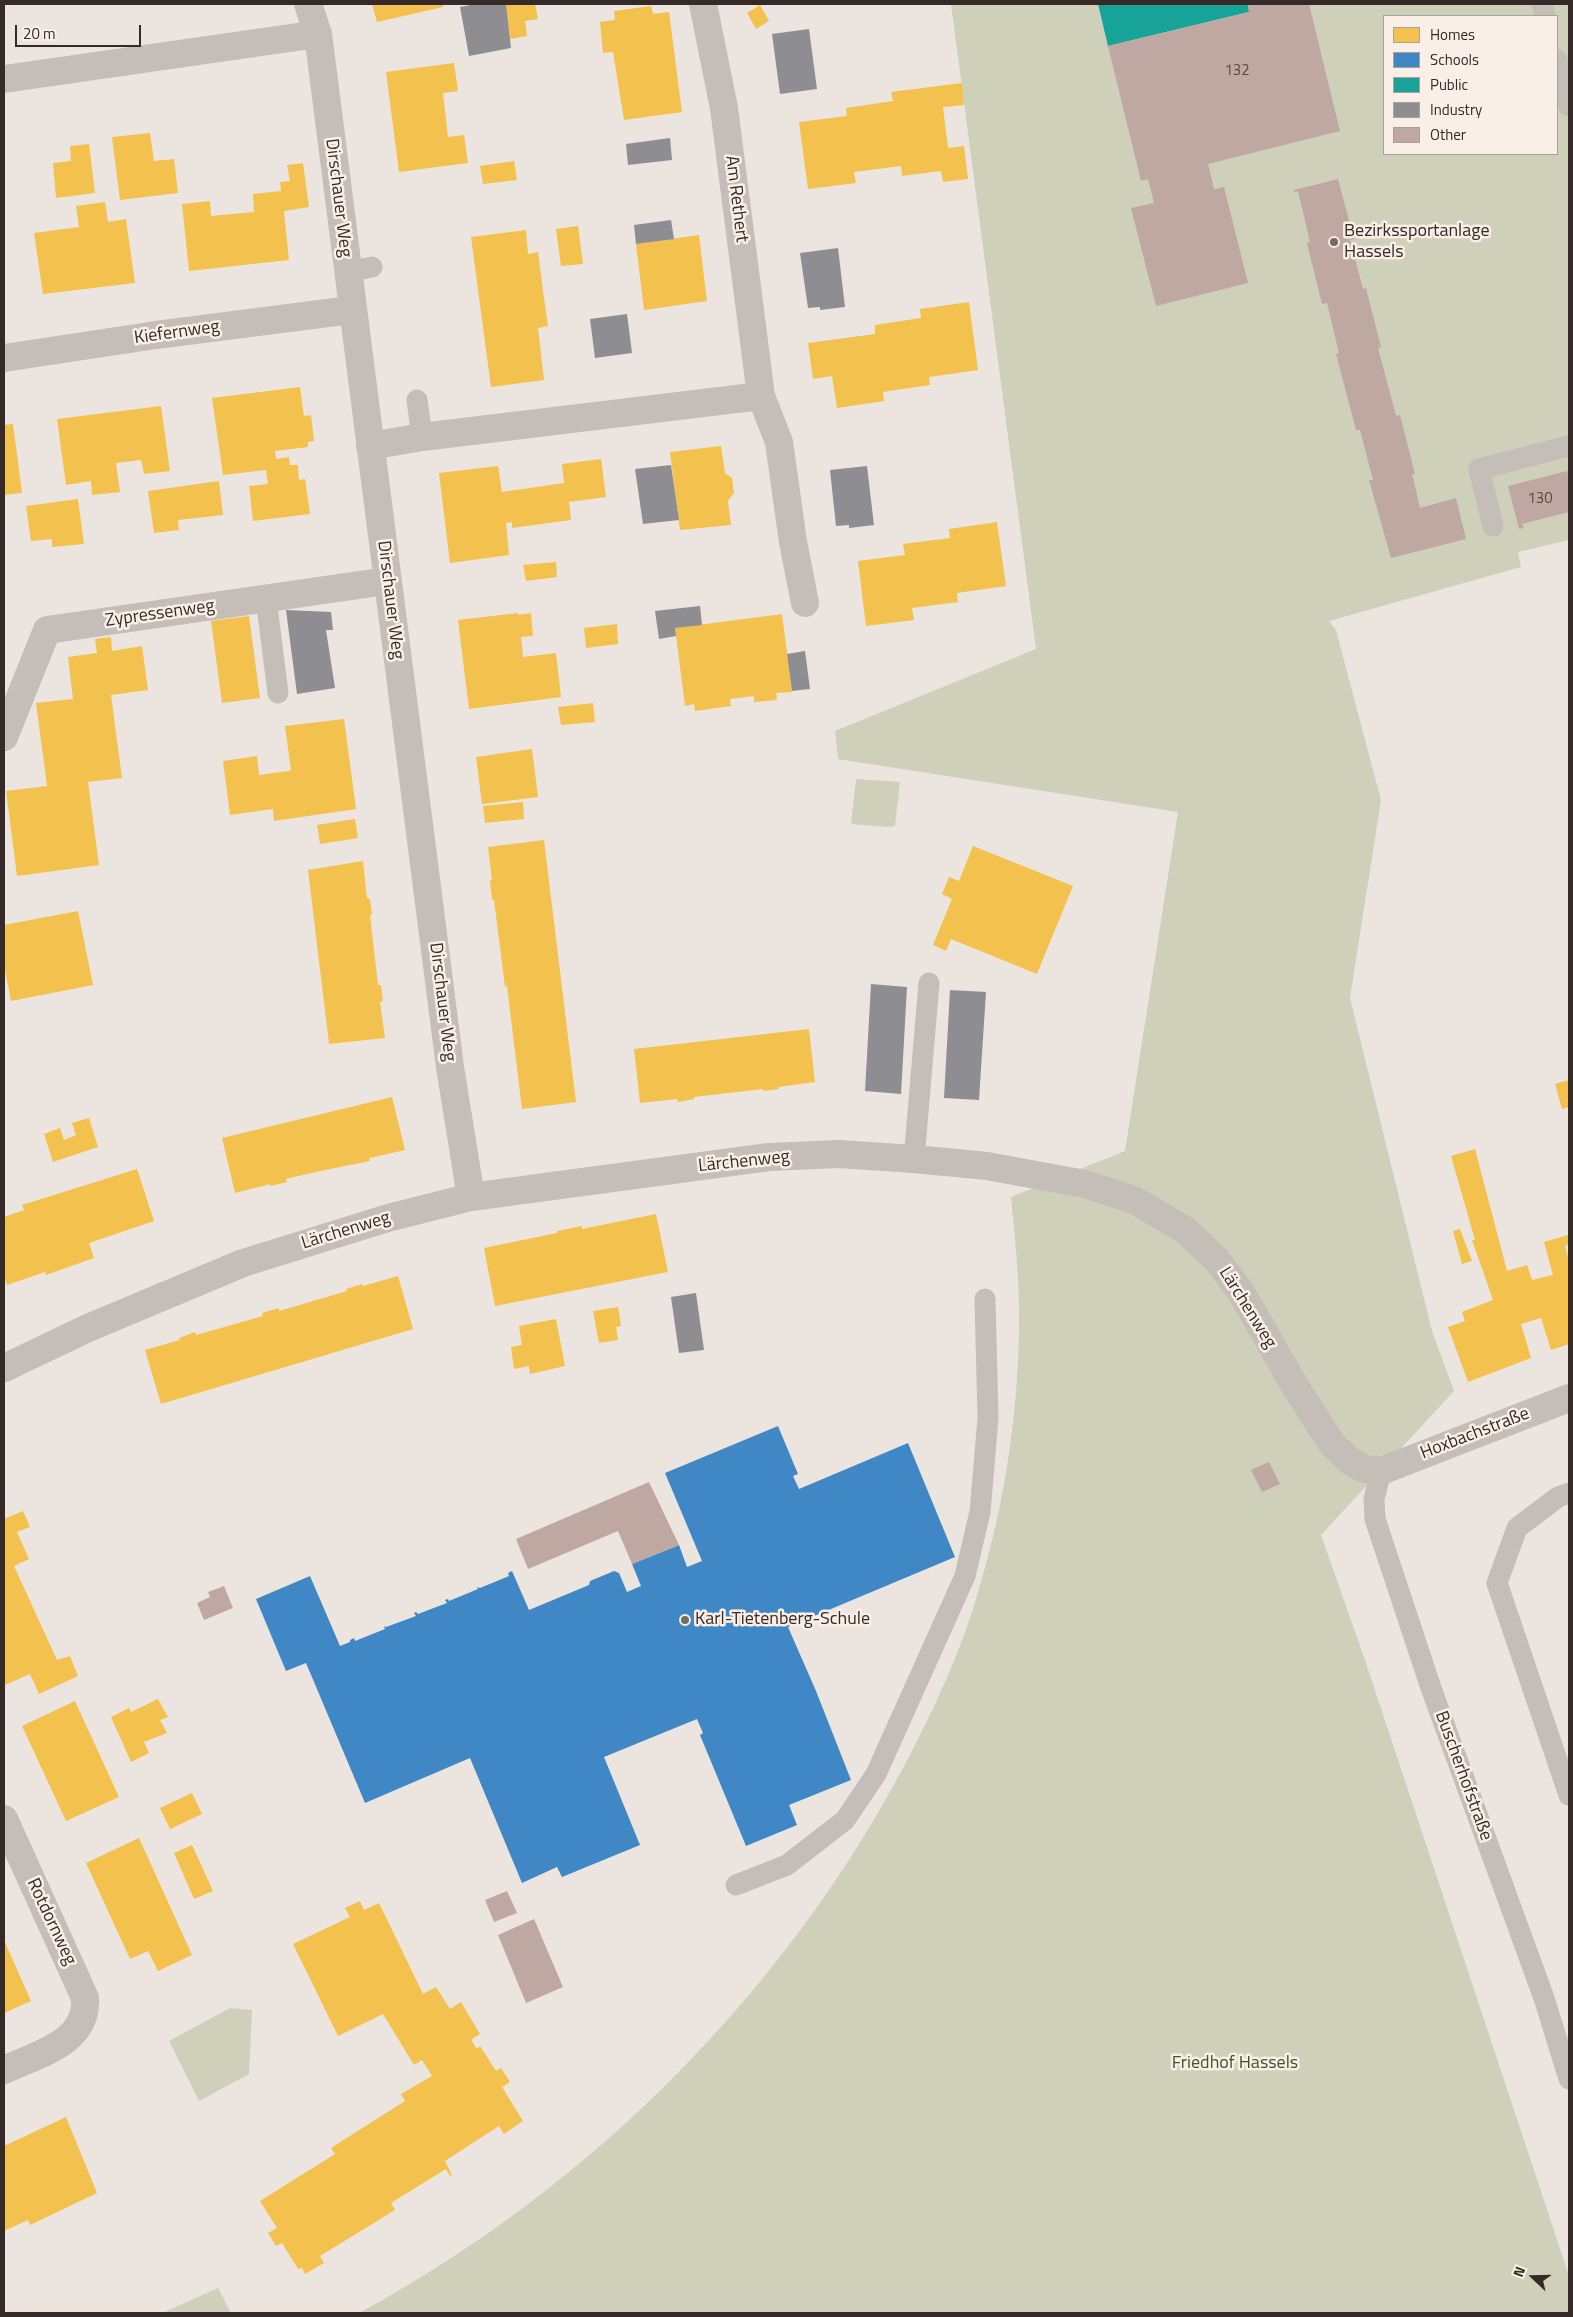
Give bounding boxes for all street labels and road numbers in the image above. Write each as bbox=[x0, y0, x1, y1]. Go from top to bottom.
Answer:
street label: Dirschauer Weg bbox=[320, 137, 356, 259]
street label: Am Rethert bbox=[720, 154, 752, 244]
street label: Kiefernweg bbox=[133, 316, 221, 350]
street label: Dirschauer Weg bbox=[372, 539, 408, 661]
street label: Zypressenweg bbox=[104, 596, 216, 632]
street label: Dirschauer Weg bbox=[424, 941, 460, 1063]
street label: Lärchenweg bbox=[697, 1146, 791, 1178]
street label: Lärchenweg bbox=[299, 1207, 393, 1255]
street label: Lärchenweg bbox=[1214, 1263, 1280, 1353]
street label: Hoxbachstraße bbox=[1418, 1403, 1532, 1465]
street label: Buscherhofstraße bbox=[1430, 1708, 1496, 1844]
street label: Rotdornweg bbox=[21, 1875, 81, 1969]

